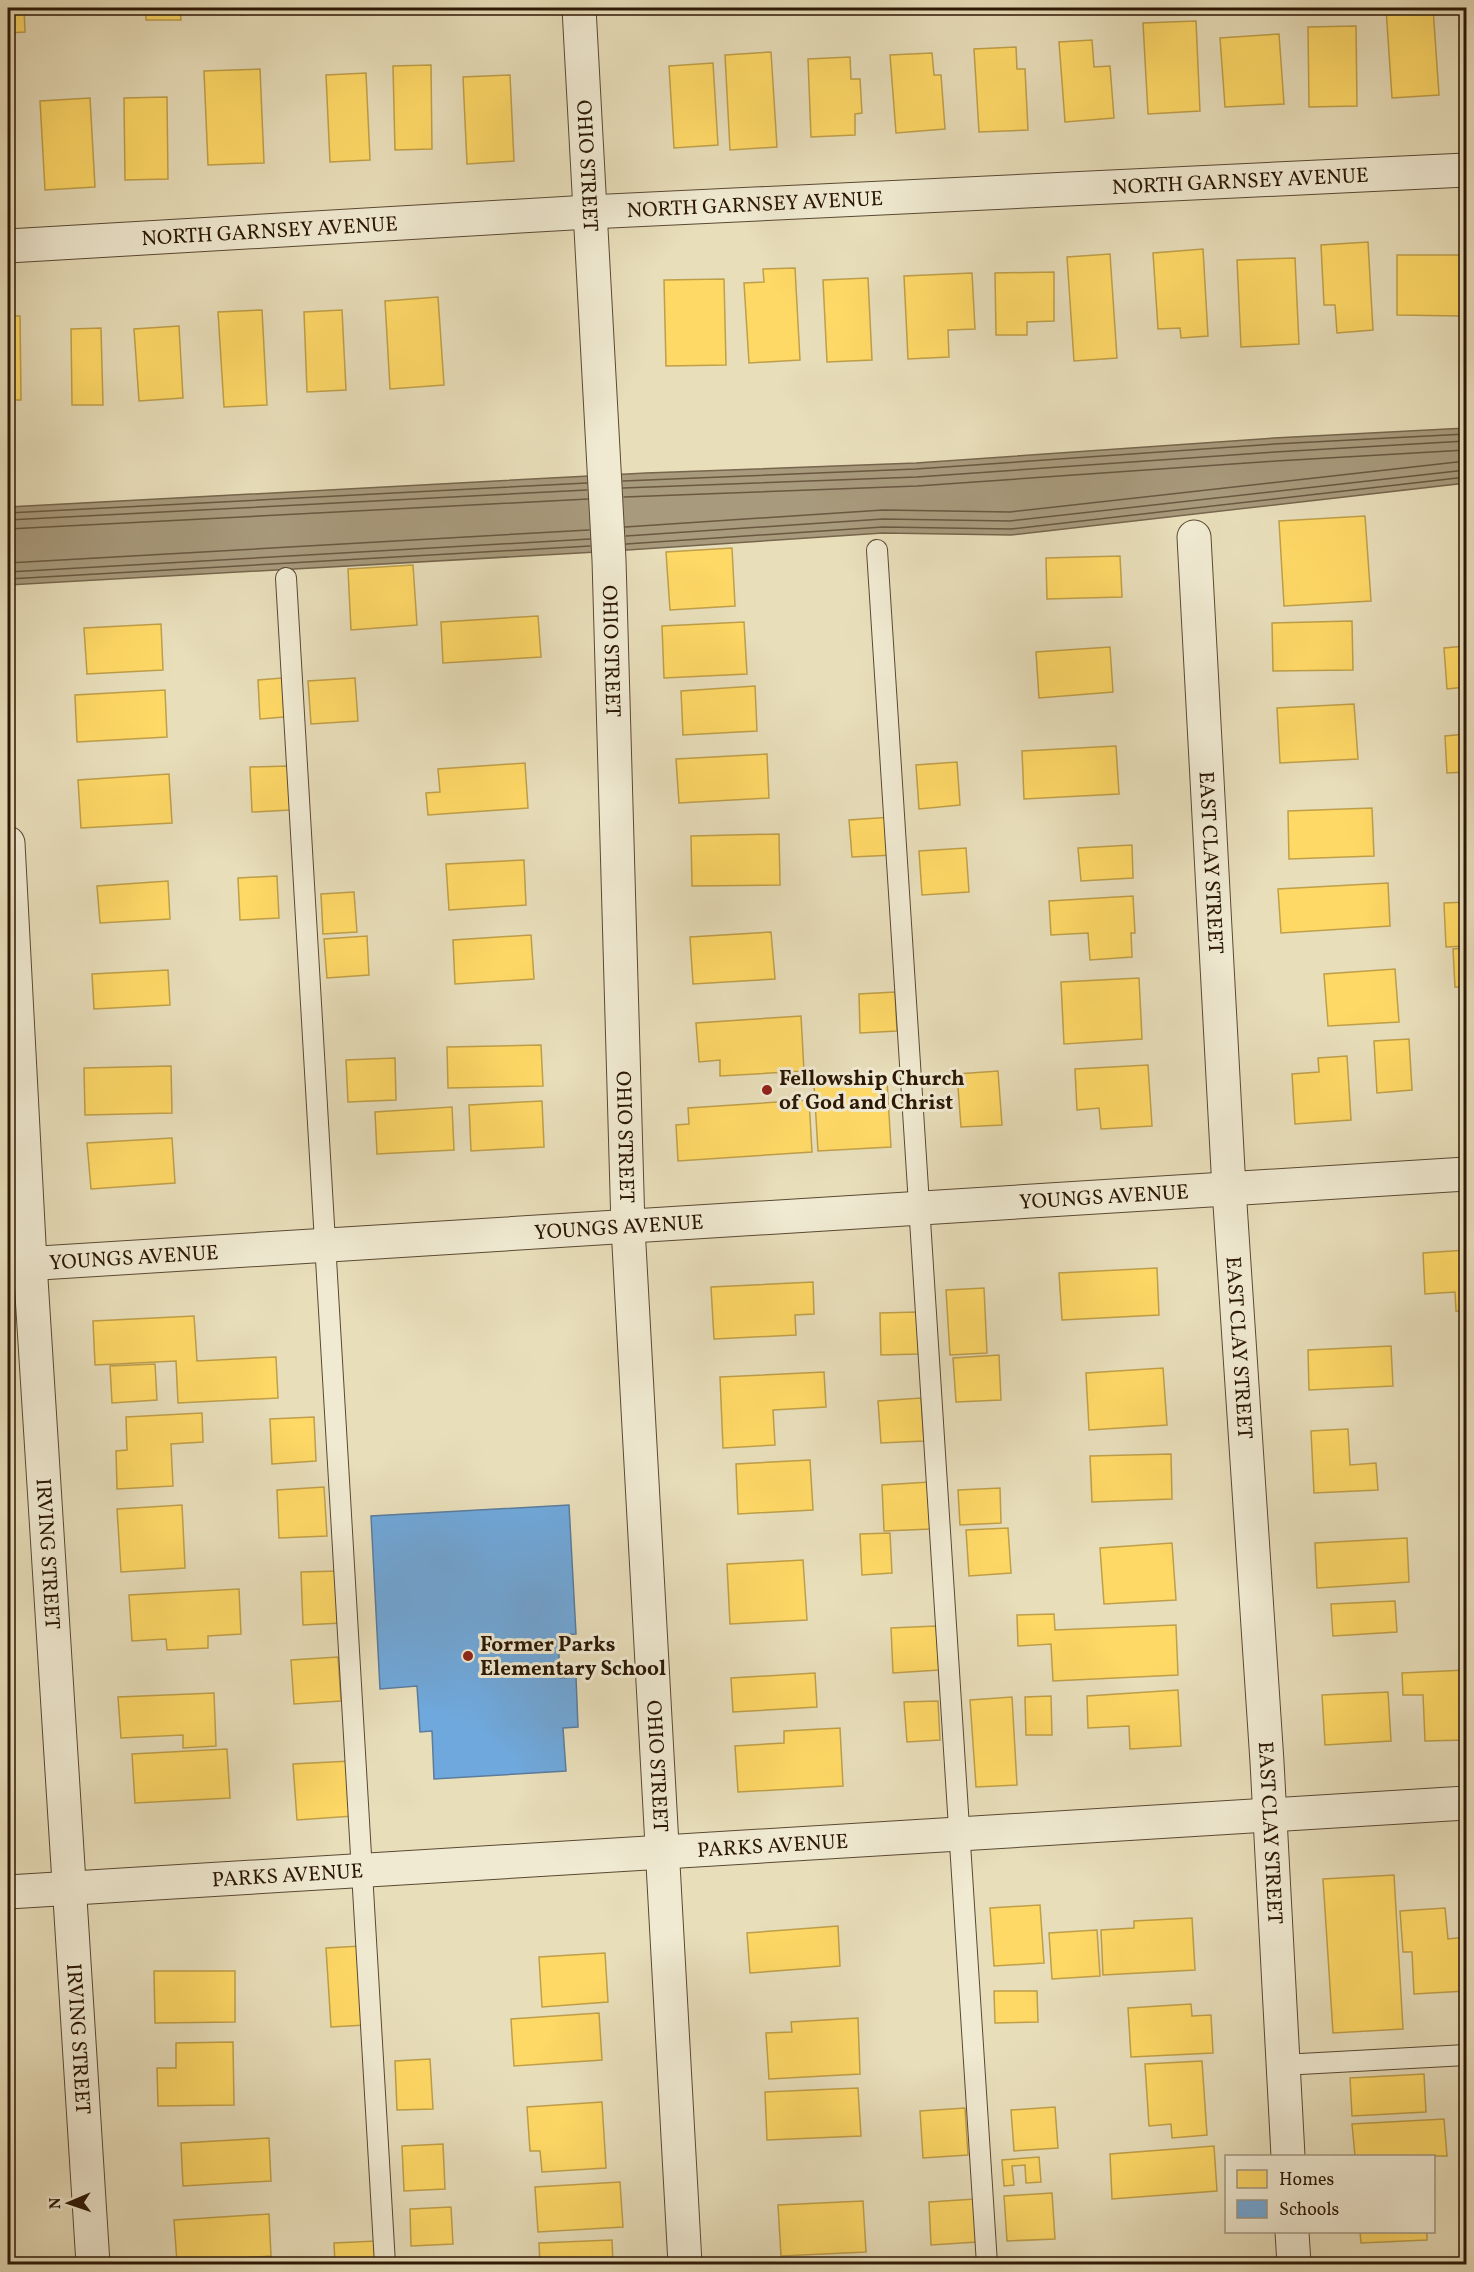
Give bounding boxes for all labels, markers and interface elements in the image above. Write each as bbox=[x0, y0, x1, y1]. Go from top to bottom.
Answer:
street label: OHIO STREET bbox=[568, 99, 604, 233]
street label: NORTH GARNSEY AVENUE bbox=[1111, 162, 1369, 203]
street label: NORTH GARNSEY AVENUE bbox=[626, 185, 884, 226]
street label: NORTH GARNSEY AVENUE bbox=[141, 210, 399, 254]
street label: OHIO STREET bbox=[594, 585, 626, 718]
street label: EAST CLAY STREET bbox=[1191, 770, 1229, 955]
place label: Fellowship Church of God and Christ bbox=[779, 1065, 965, 1118]
street label: OHIO STREET bbox=[608, 1071, 640, 1203]
marker: Fellowship Church of God and Christ bbox=[760, 1083, 774, 1097]
street label: YOUNGS AVENUE bbox=[1018, 1178, 1190, 1218]
street label: YOUNGS AVENUE bbox=[533, 1209, 705, 1248]
street label: YOUNGS AVENUE bbox=[48, 1239, 219, 1278]
street label: EAST CLAY STREET bbox=[1217, 1255, 1259, 1440]
street label: IRVING STREET bbox=[28, 1478, 66, 1630]
place label: Former Parks Elementary School bbox=[480, 1631, 666, 1684]
marker: Former Parks Elementary School bbox=[461, 1649, 475, 1663]
street label: OHIO STREET bbox=[638, 1699, 674, 1833]
street label: EAST CLAY STREET bbox=[1250, 1740, 1289, 1925]
street label: PARKS AVENUE bbox=[696, 1828, 849, 1866]
street label: PARKS AVENUE bbox=[211, 1857, 364, 1896]
street label: IRVING STREET bbox=[58, 1963, 97, 2115]
legend bbox=[1225, 2155, 1435, 2233]
text: Homes bbox=[1279, 2168, 1334, 2193]
north arrow bbox=[39, 2173, 99, 2233]
text: N bbox=[45, 2197, 67, 2210]
text: Schools bbox=[1279, 2198, 1339, 2223]

